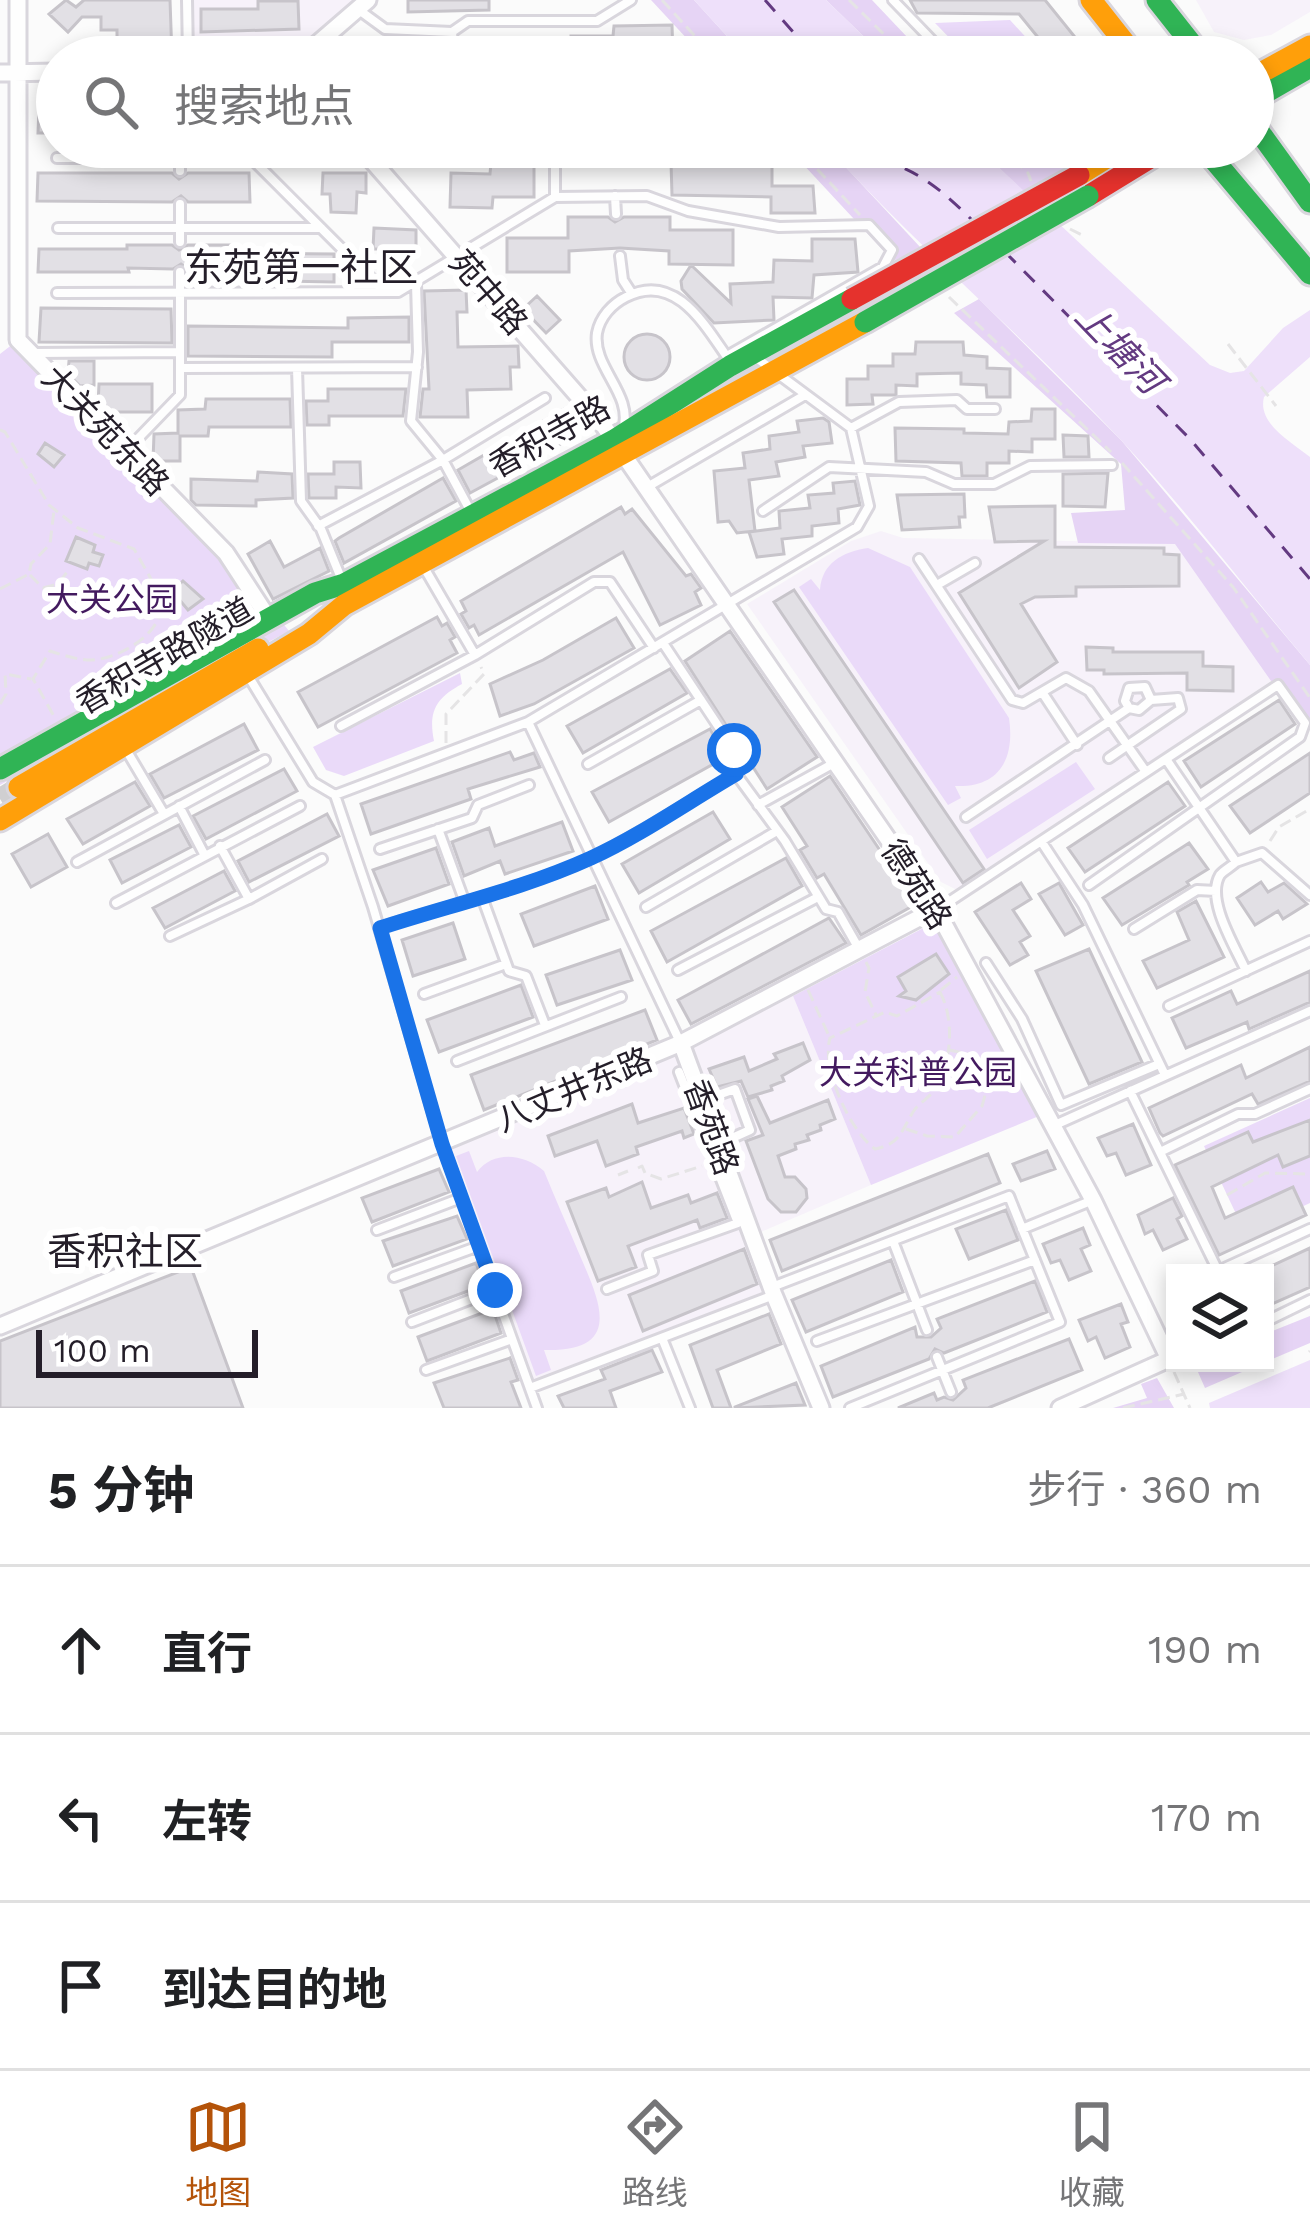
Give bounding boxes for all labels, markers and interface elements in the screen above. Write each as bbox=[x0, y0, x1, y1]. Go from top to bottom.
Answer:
search box bbox=[36, 36, 1274, 168]
icon: search bbox=[78, 69, 144, 135]
text: 搜索地点 bbox=[174, 80, 354, 133]
street label: 苑中路 bbox=[441, 242, 536, 342]
district label: 东苑第一社区 bbox=[184, 245, 418, 290]
water label: 上塘河 bbox=[1067, 295, 1176, 406]
street label: 大关苑东路 bbox=[34, 357, 177, 503]
street label: 香积寺路 bbox=[482, 387, 616, 485]
park label: 大关公园 bbox=[46, 580, 178, 619]
street label: 香积寺路隧道 bbox=[69, 589, 260, 722]
route start bbox=[707, 723, 761, 777]
street label: 德苑路 bbox=[873, 832, 960, 936]
street label: 八丈井东路 bbox=[491, 1039, 658, 1140]
park label: 大关科普公园 bbox=[819, 1053, 1017, 1092]
street label: 香苑路 bbox=[676, 1074, 747, 1180]
district label: 香积社区 bbox=[47, 1229, 203, 1274]
route end bbox=[468, 1263, 522, 1317]
map controls bbox=[1166, 1264, 1274, 1372]
button: layers bbox=[1166, 1264, 1274, 1372]
scale bar bbox=[36, 1324, 258, 1377]
text: 100 m bbox=[54, 1331, 151, 1370]
text: 5 分钟 bbox=[48, 1461, 194, 1520]
text: 步行 · 360 m bbox=[1027, 1467, 1262, 1512]
icon: ahead bbox=[48, 1617, 114, 1683]
text: 直行 bbox=[162, 1627, 252, 1680]
text: 190 m bbox=[1148, 1627, 1262, 1672]
icon: left bbox=[48, 1785, 114, 1851]
text: 左转 bbox=[162, 1795, 252, 1848]
text: 170 m bbox=[1151, 1795, 1262, 1840]
icon: arrive bbox=[48, 1953, 114, 2019]
text: 到达目的地 bbox=[162, 1963, 387, 2016]
tab: 地图 bbox=[185, 2094, 251, 2214]
tab: 路线 bbox=[622, 2094, 688, 2214]
tab: 收藏 bbox=[1059, 2094, 1125, 2214]

